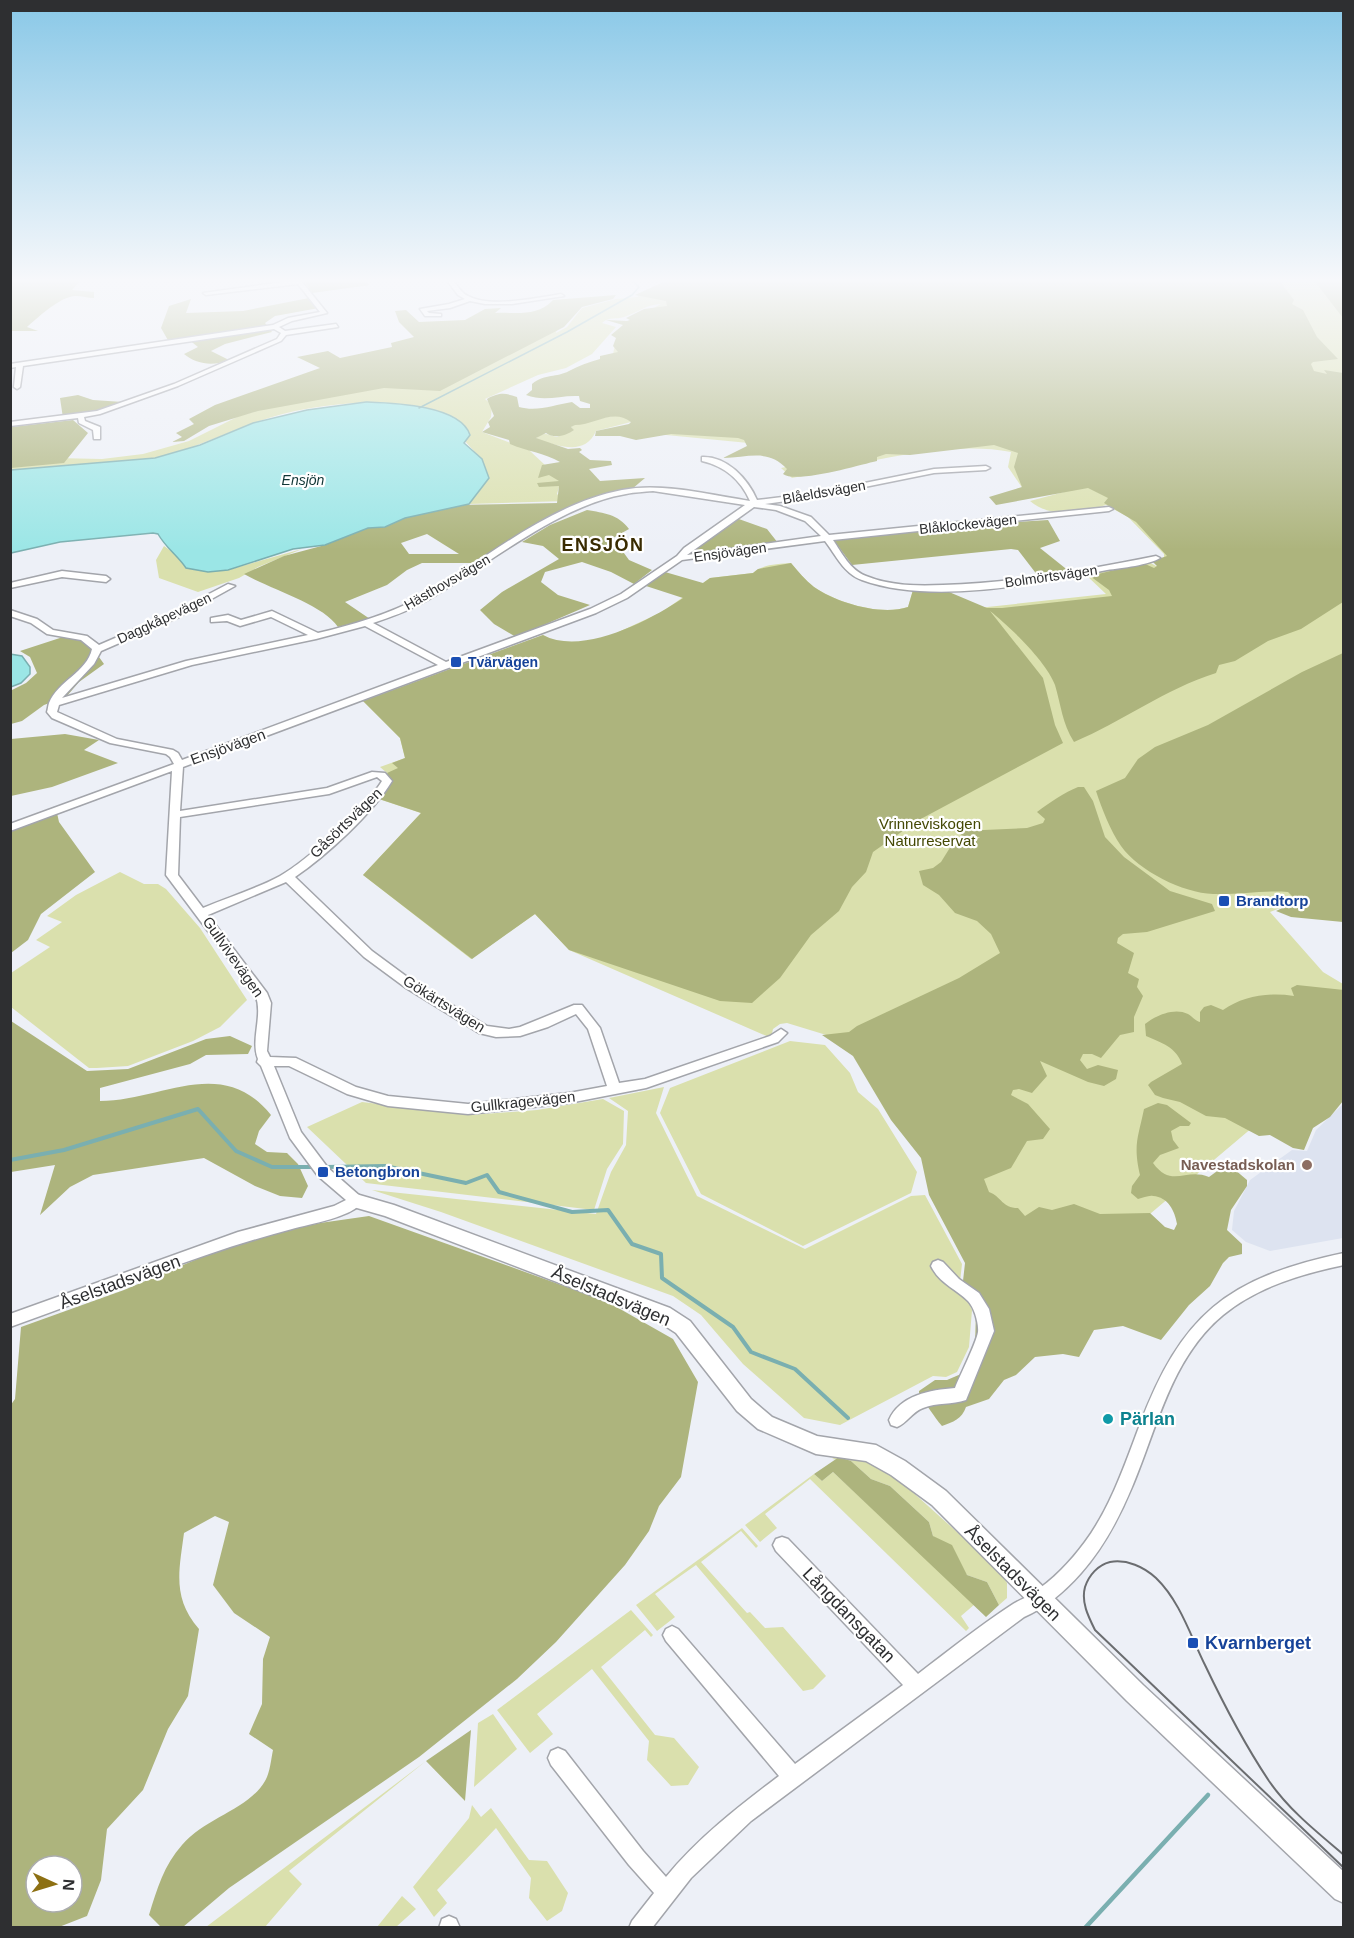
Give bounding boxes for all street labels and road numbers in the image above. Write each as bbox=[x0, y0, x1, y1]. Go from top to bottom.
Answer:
street label: Blåeldsvägen bbox=[781, 477, 867, 507]
street label: Blåklockevägen bbox=[918, 511, 1018, 537]
street label: Ensjövägen bbox=[693, 539, 767, 565]
street label: Hästhovsvägen bbox=[401, 551, 493, 613]
street label: Bolmörtsvägen bbox=[1004, 562, 1098, 590]
street label: Daggkåpevägen bbox=[114, 589, 214, 647]
street label: Ensjövägen bbox=[188, 725, 268, 768]
street label: Gåsörtsvägen bbox=[306, 784, 385, 861]
street label: Gullvivevägen bbox=[199, 913, 267, 1000]
street label: Gökärtsvägen bbox=[400, 972, 488, 1036]
street label: Gullkragevägen bbox=[470, 1088, 576, 1115]
street label: Åselstadsvägen bbox=[57, 1251, 183, 1313]
street label: Åselstadsvägen bbox=[549, 1262, 673, 1330]
street label: Åselstadsvägen bbox=[961, 1521, 1065, 1625]
street label: Långdansgatan bbox=[799, 1563, 899, 1667]

